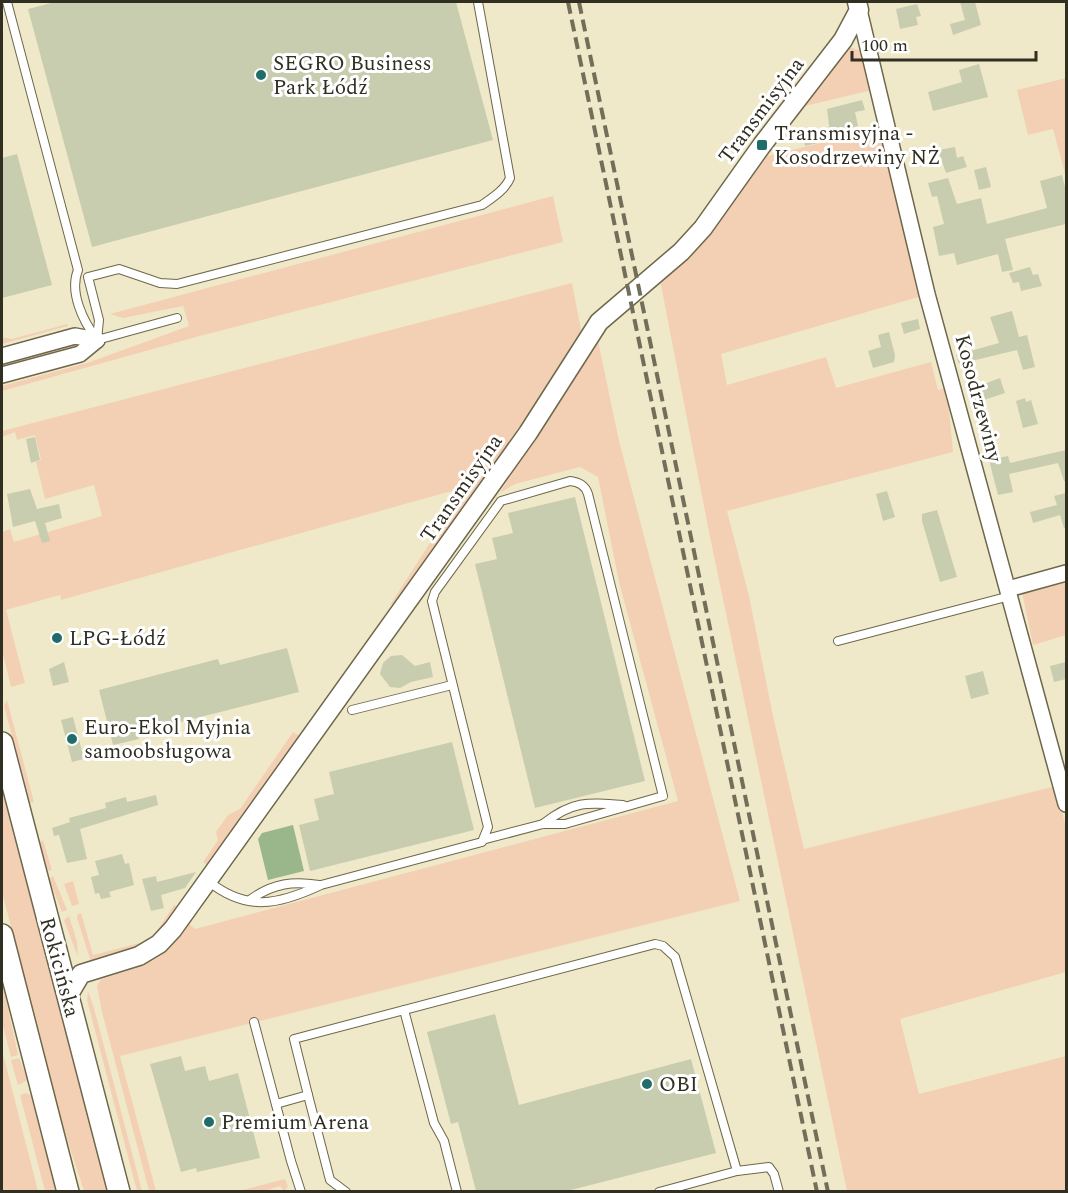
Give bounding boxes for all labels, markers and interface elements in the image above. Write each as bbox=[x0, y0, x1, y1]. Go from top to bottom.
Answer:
scale bar bbox=[852, 24, 1036, 62]
text: 100 m bbox=[861, 32, 908, 59]
place label: SEGRO Business Park Łódź bbox=[273, 48, 432, 104]
street label: Transmisyjna bbox=[711, 50, 813, 171]
marker: SEGRO Business Park Łódź bbox=[254, 68, 268, 82]
place label: Transmisyjna - Kosodrzewiny NŻ bbox=[774, 118, 941, 174]
marker: Transmisyjna - Kosodrzewiny NŻ bbox=[755, 138, 769, 152]
street label: Kosodrzewiny bbox=[946, 331, 1011, 467]
street label: Transmisyjna bbox=[412, 427, 512, 549]
place label: LPG-Łódź bbox=[69, 623, 166, 655]
marker: LPG-Łódź bbox=[50, 631, 64, 645]
place label: Euro-Ekol Myjnia samoobsługowa bbox=[84, 712, 251, 768]
marker: Euro-Ekol Myjnia samoobsługowa bbox=[65, 732, 79, 746]
street label: Rokicińska bbox=[30, 914, 88, 1022]
place label: OBI bbox=[659, 1069, 698, 1101]
marker: OBI bbox=[640, 1077, 654, 1091]
place label: Premium Arena bbox=[221, 1107, 370, 1139]
marker: Premium Arena bbox=[202, 1115, 216, 1129]

